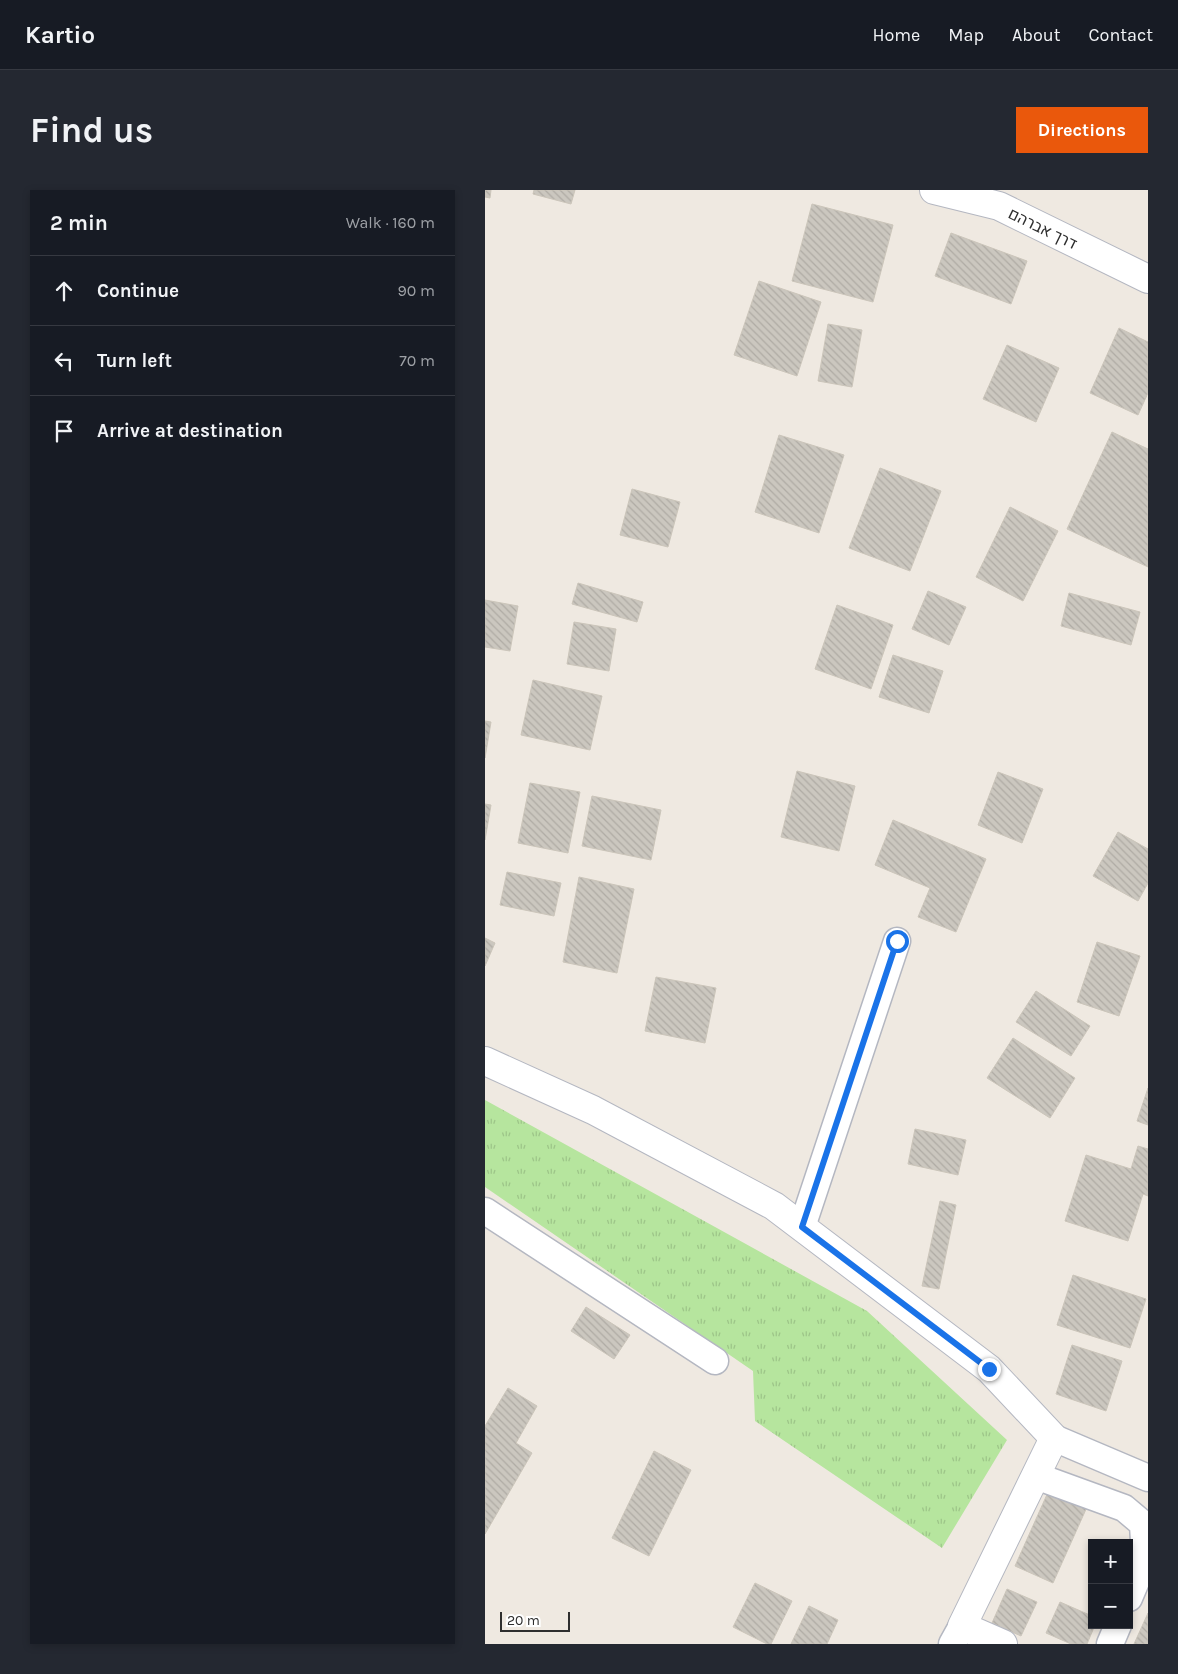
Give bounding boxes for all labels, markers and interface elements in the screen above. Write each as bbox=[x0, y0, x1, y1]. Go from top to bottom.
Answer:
text: Kartio bbox=[25, 21, 95, 49]
text: Home bbox=[872, 24, 920, 46]
text: Map bbox=[948, 24, 984, 46]
text: About bbox=[1012, 24, 1061, 46]
text: Contact bbox=[1089, 24, 1153, 46]
button: Directions bbox=[1016, 107, 1148, 153]
text: Find us bbox=[30, 110, 153, 151]
street label: דרך אברהם bbox=[1005, 204, 1080, 253]
text: 2 min bbox=[50, 211, 108, 235]
text: Walk · 160 m bbox=[346, 213, 435, 232]
icon: ahead bbox=[50, 277, 78, 305]
text: Continue bbox=[97, 280, 179, 302]
text: 90 m bbox=[397, 281, 435, 300]
icon: left bbox=[50, 347, 78, 375]
text: Turn left bbox=[97, 350, 172, 372]
text: 70 m bbox=[399, 351, 435, 370]
icon: arrive bbox=[50, 417, 78, 445]
text: Arrive at destination bbox=[97, 420, 283, 442]
route start bbox=[886, 930, 909, 953]
route end bbox=[978, 1358, 1001, 1381]
map controls bbox=[1088, 1539, 1133, 1629]
button: + bbox=[1088, 1539, 1133, 1584]
button: − bbox=[1088, 1584, 1133, 1629]
scale bar bbox=[500, 1609, 570, 1632]
text: 20 m bbox=[507, 1612, 540, 1629]

